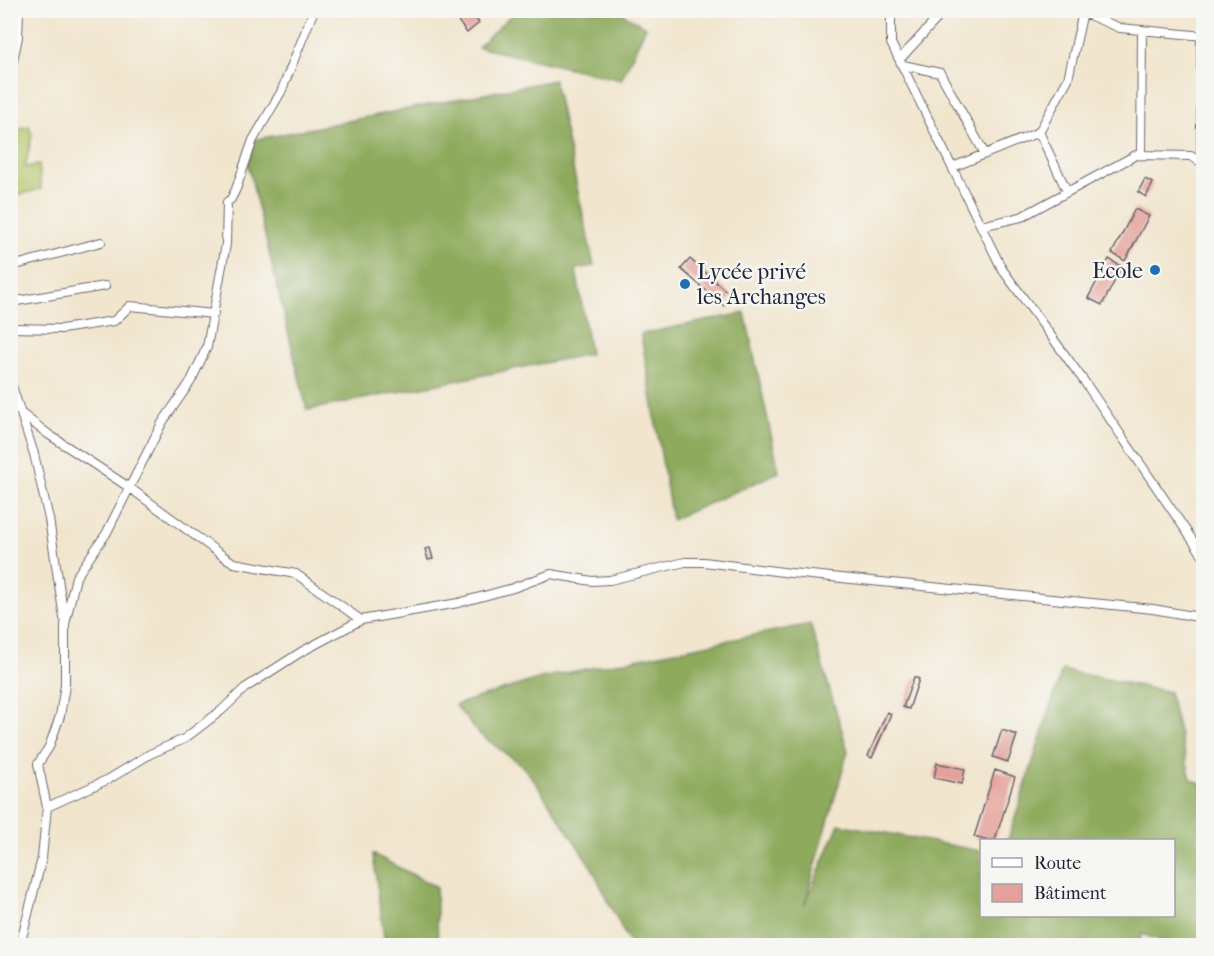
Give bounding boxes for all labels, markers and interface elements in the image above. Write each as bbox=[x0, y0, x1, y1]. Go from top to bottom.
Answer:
place label: Ecole bbox=[1092, 258, 1143, 284]
place label: Lycée privé les Archanges bbox=[696, 259, 826, 310]
marker: Ecole bbox=[1148, 263, 1162, 277]
marker: Lycée privé les Archanges bbox=[678, 277, 692, 291]
legend bbox=[980, 839, 1175, 917]
text: Route bbox=[1034, 853, 1081, 874]
text: Bâtiment bbox=[1034, 883, 1107, 904]

